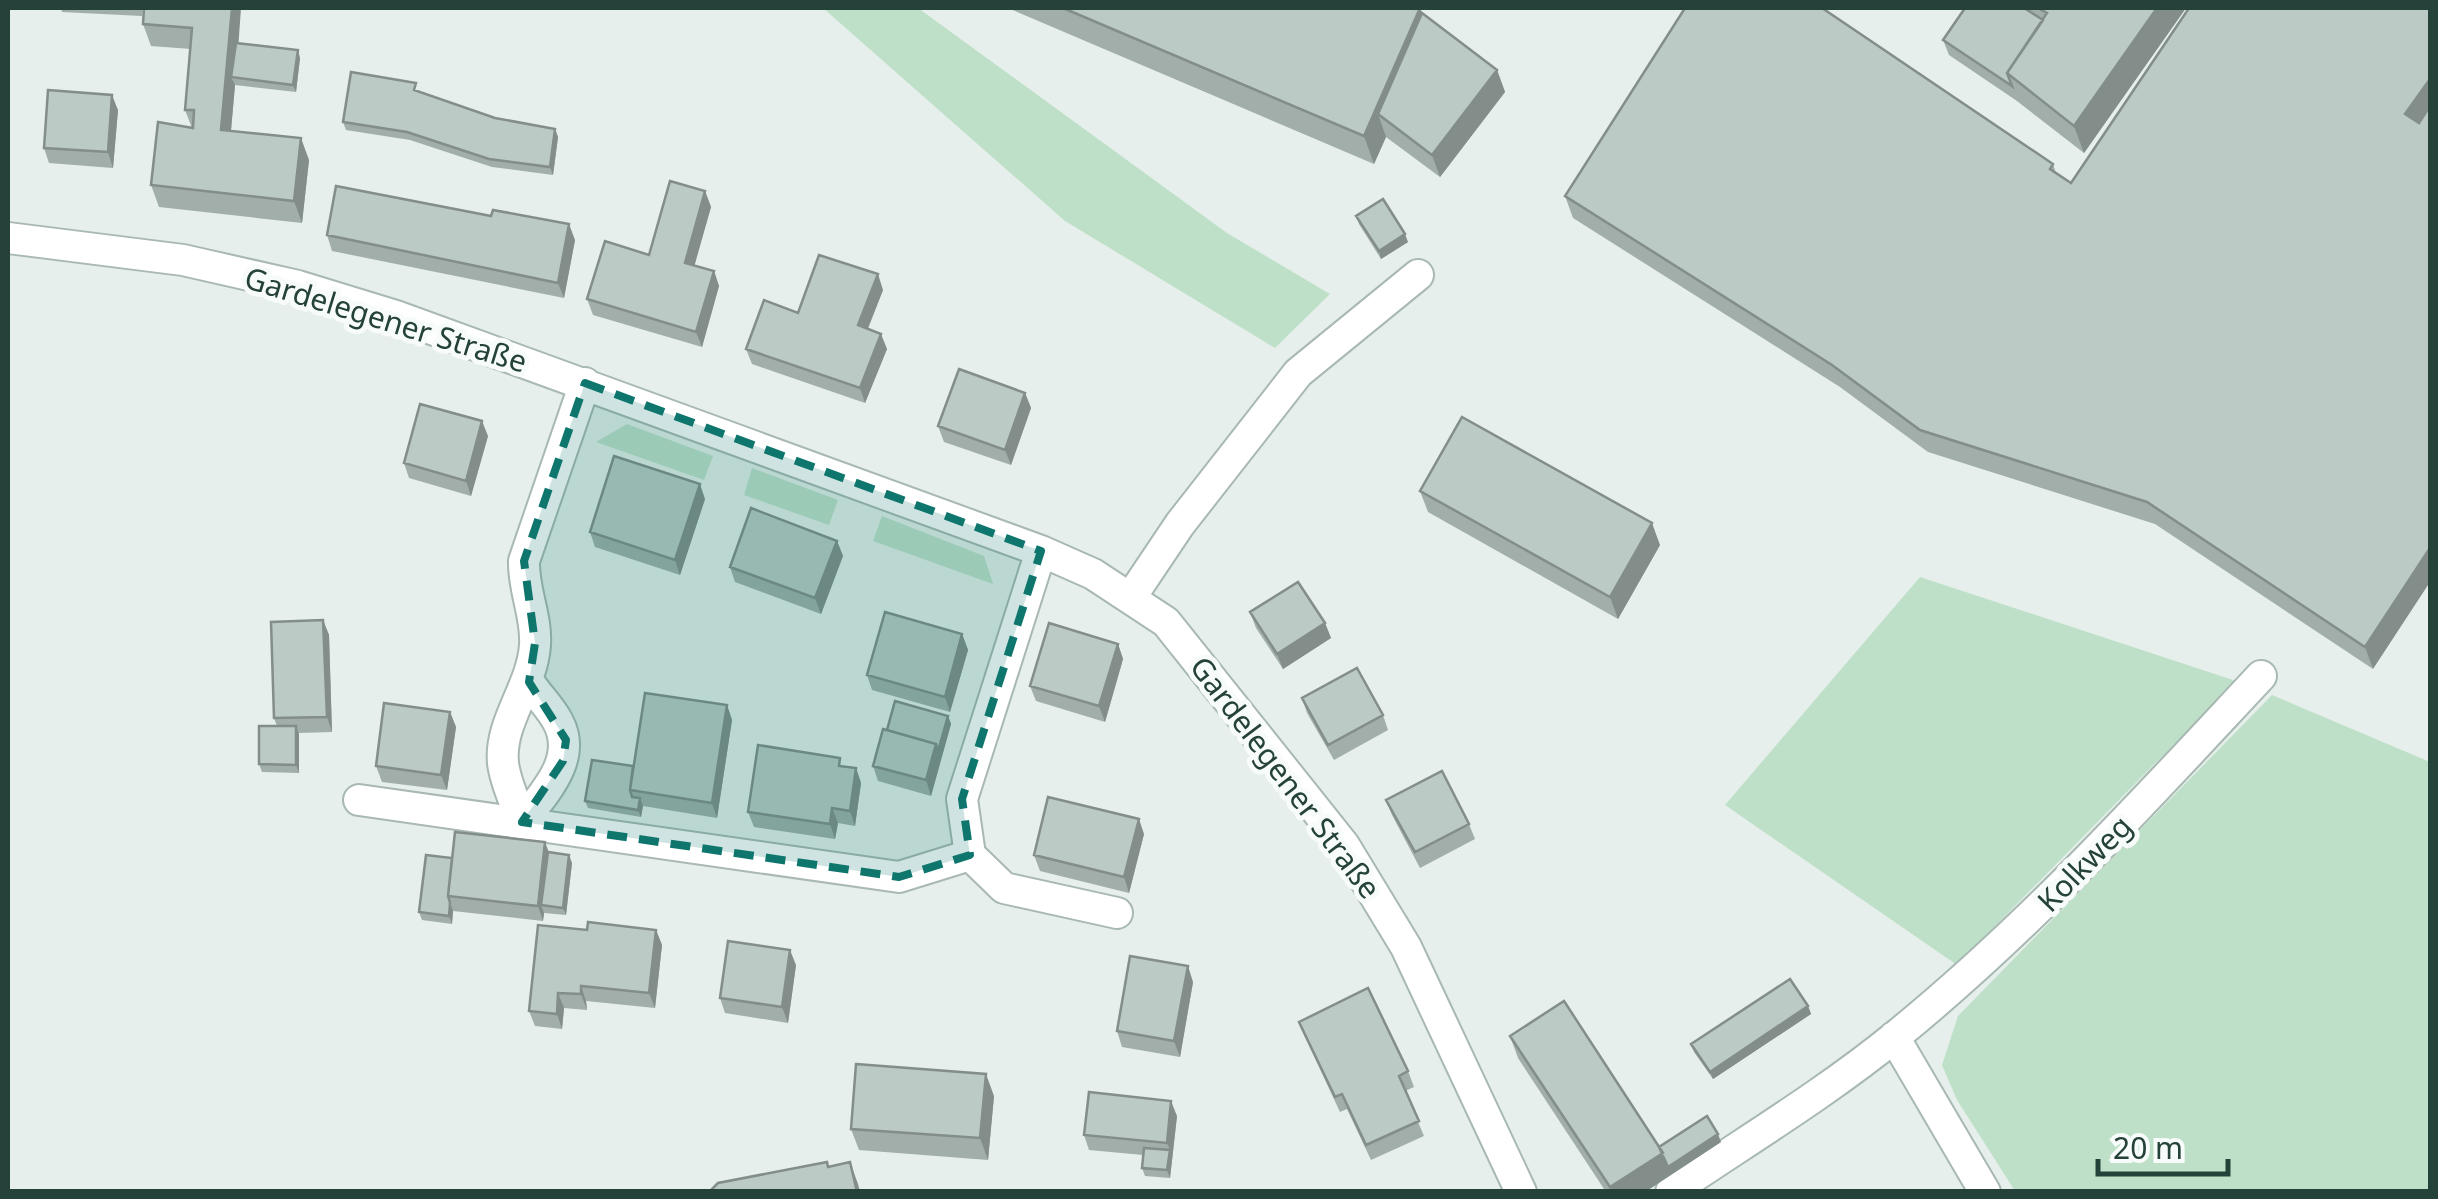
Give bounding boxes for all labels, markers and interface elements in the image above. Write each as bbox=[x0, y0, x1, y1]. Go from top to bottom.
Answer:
street label: Gardelegener Straße bbox=[240, 257, 532, 381]
street label: Gardelegener Straße bbox=[1181, 648, 1391, 906]
street label: Kolkweg bbox=[2028, 806, 2140, 920]
scale bar bbox=[2098, 1114, 2228, 1176]
text: 20 m bbox=[2113, 1127, 2183, 1168]

